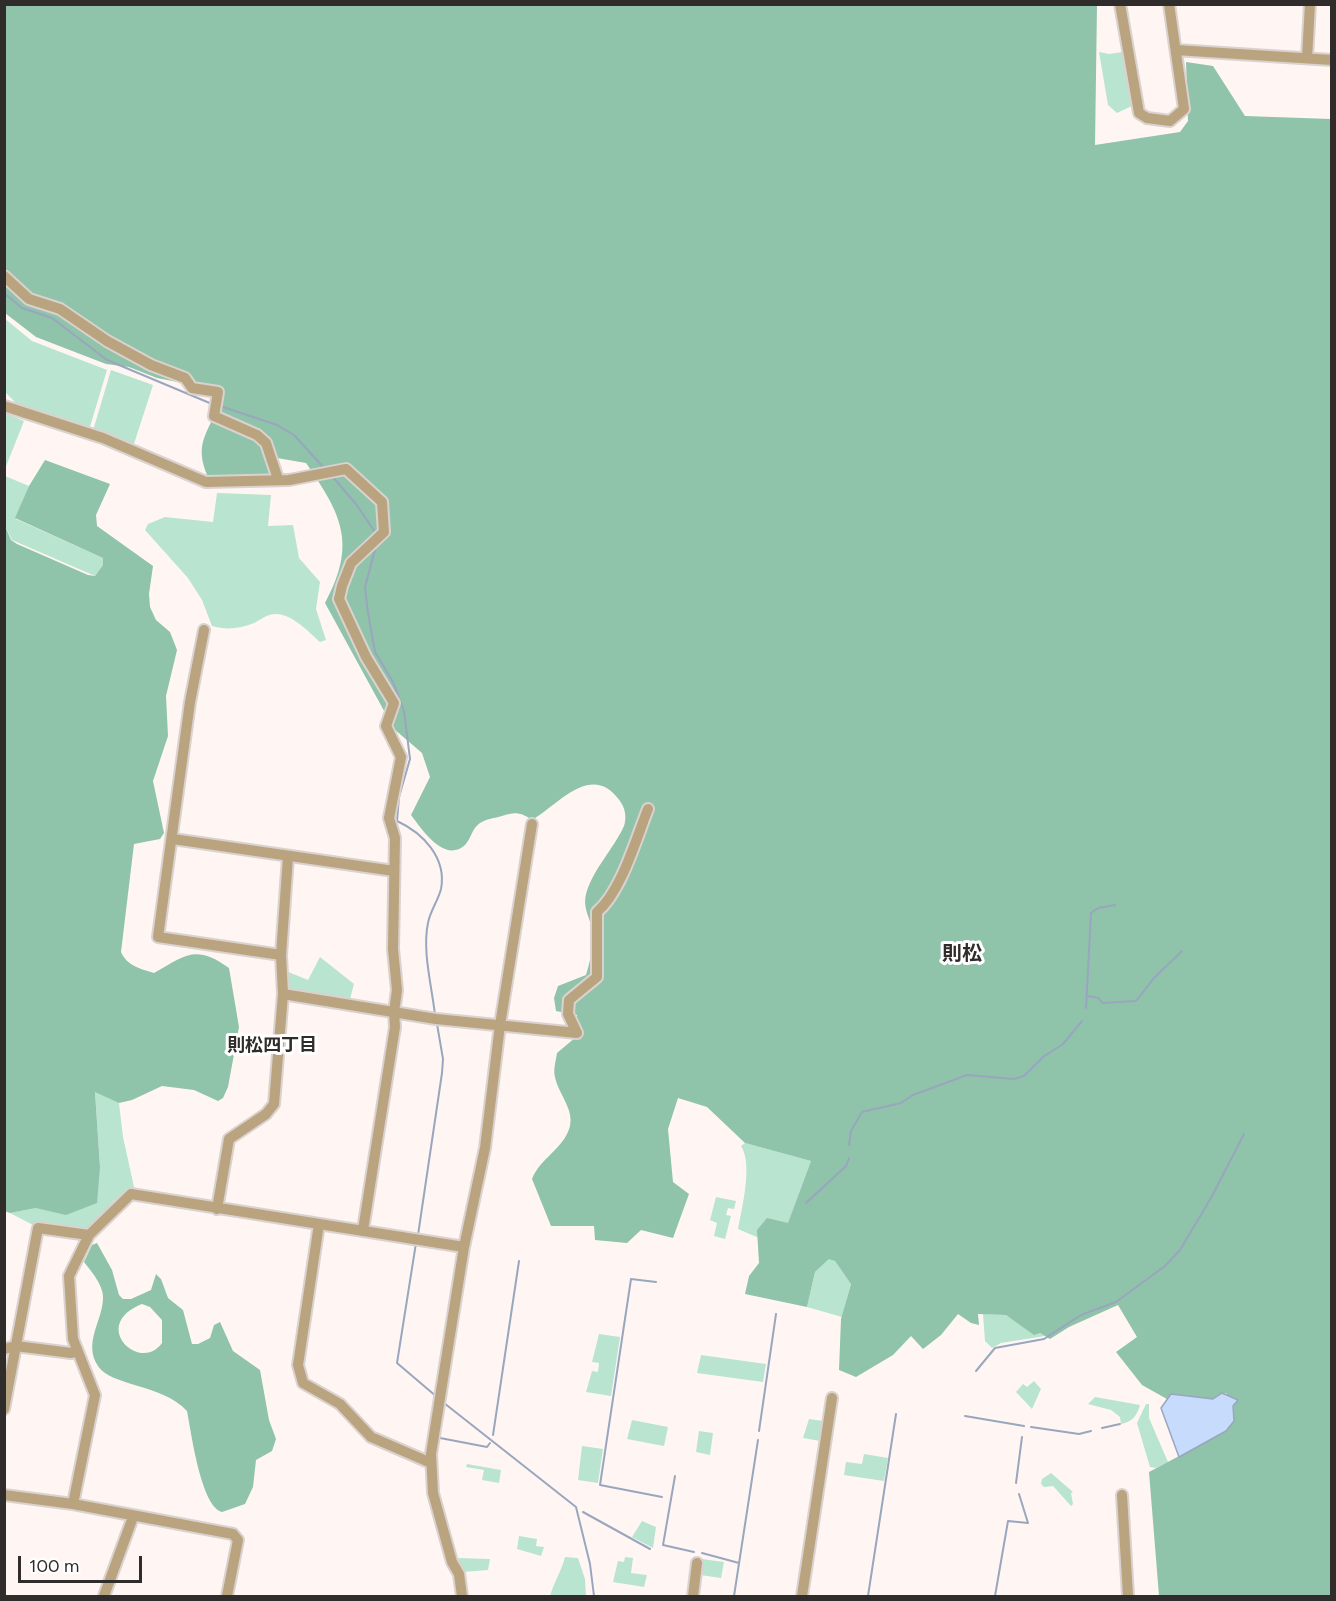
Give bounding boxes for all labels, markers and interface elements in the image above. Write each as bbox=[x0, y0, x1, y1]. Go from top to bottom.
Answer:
district label: 則松 bbox=[942, 942, 982, 966]
district label: 則松四丁目 bbox=[227, 1035, 317, 1057]
scale bar bbox=[21, 1544, 146, 1582]
text: 100 m bbox=[29, 1555, 79, 1577]

